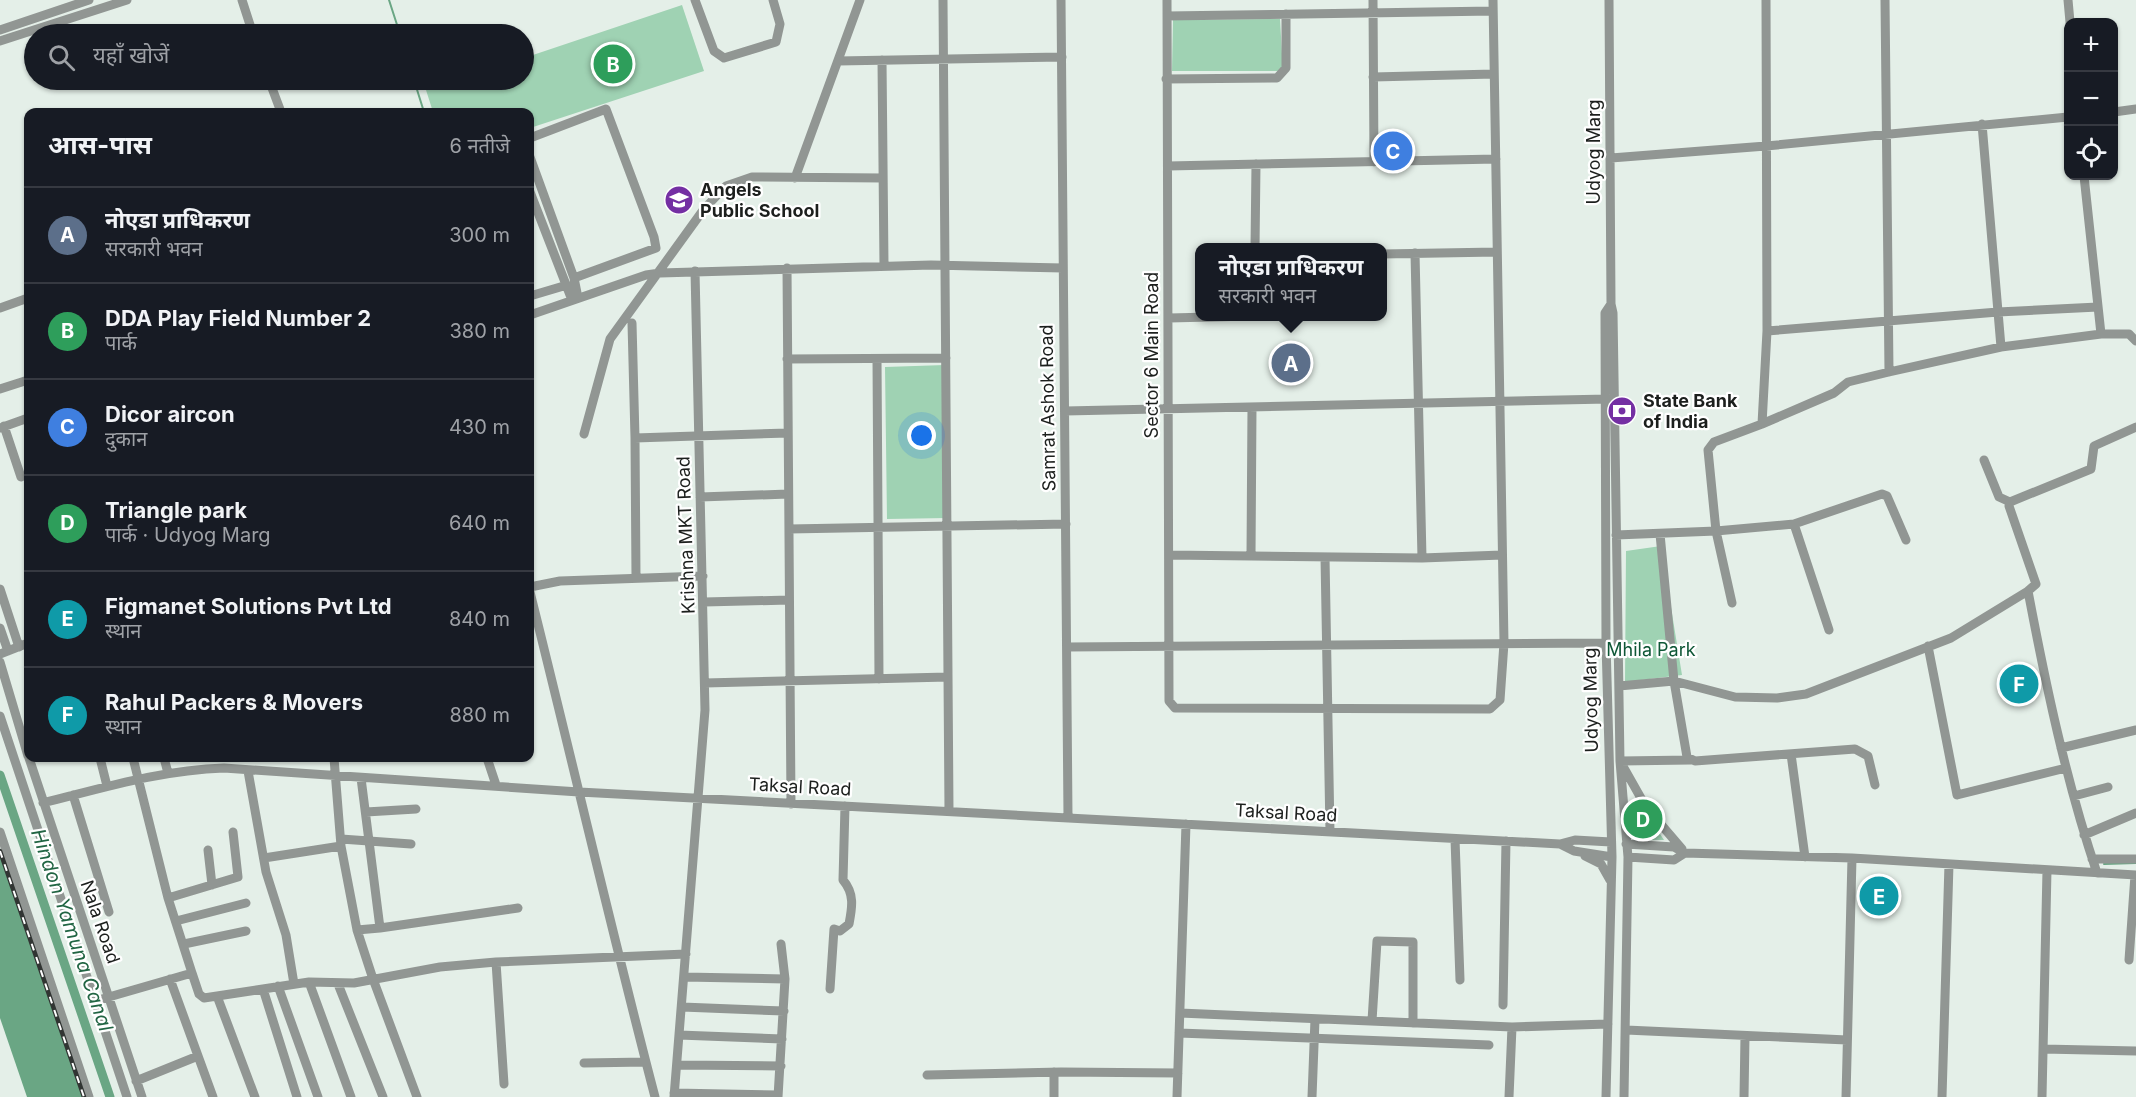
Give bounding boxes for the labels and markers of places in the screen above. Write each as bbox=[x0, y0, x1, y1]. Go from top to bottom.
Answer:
pin: B bbox=[594, 42, 632, 86]
pin: C bbox=[1374, 128, 1412, 174]
place label: Angels Public School bbox=[700, 179, 819, 221]
school or university icon: Angels Public School bbox=[663, 184, 695, 216]
pin: A bbox=[1272, 340, 1310, 386]
place label: State Bank of India bbox=[1643, 390, 1738, 432]
bank icon: State Bank of India bbox=[1606, 395, 1638, 427]
pin: F bbox=[2000, 662, 2038, 706]
pin: D bbox=[1624, 796, 1662, 842]
pin: E bbox=[1860, 874, 1898, 918]

